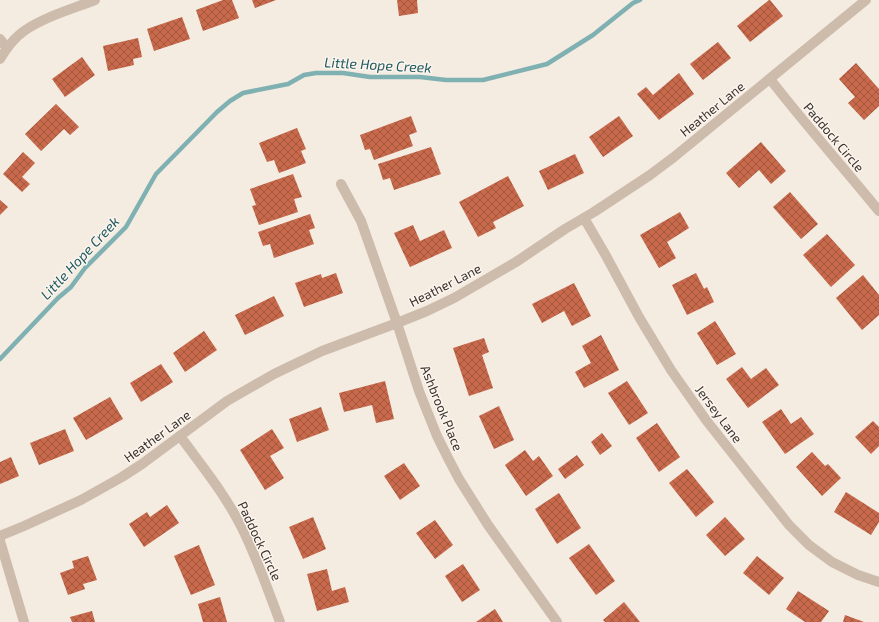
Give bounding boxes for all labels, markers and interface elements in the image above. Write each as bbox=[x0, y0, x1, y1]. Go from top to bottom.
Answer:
water label: Little Hope Creek bbox=[324, 53, 432, 76]
street label: Heather Lane bbox=[676, 78, 748, 140]
street label: Paddock Circle bbox=[800, 99, 868, 175]
water label: Little Hope Creek bbox=[37, 213, 123, 303]
street label: Heather Lane bbox=[406, 260, 484, 310]
street label: Ashbrook Place bbox=[418, 363, 466, 453]
street label: Jersey Lane bbox=[692, 382, 746, 446]
street label: Heather Lane bbox=[121, 406, 193, 466]
street label: Paddock Circle bbox=[235, 499, 285, 583]

